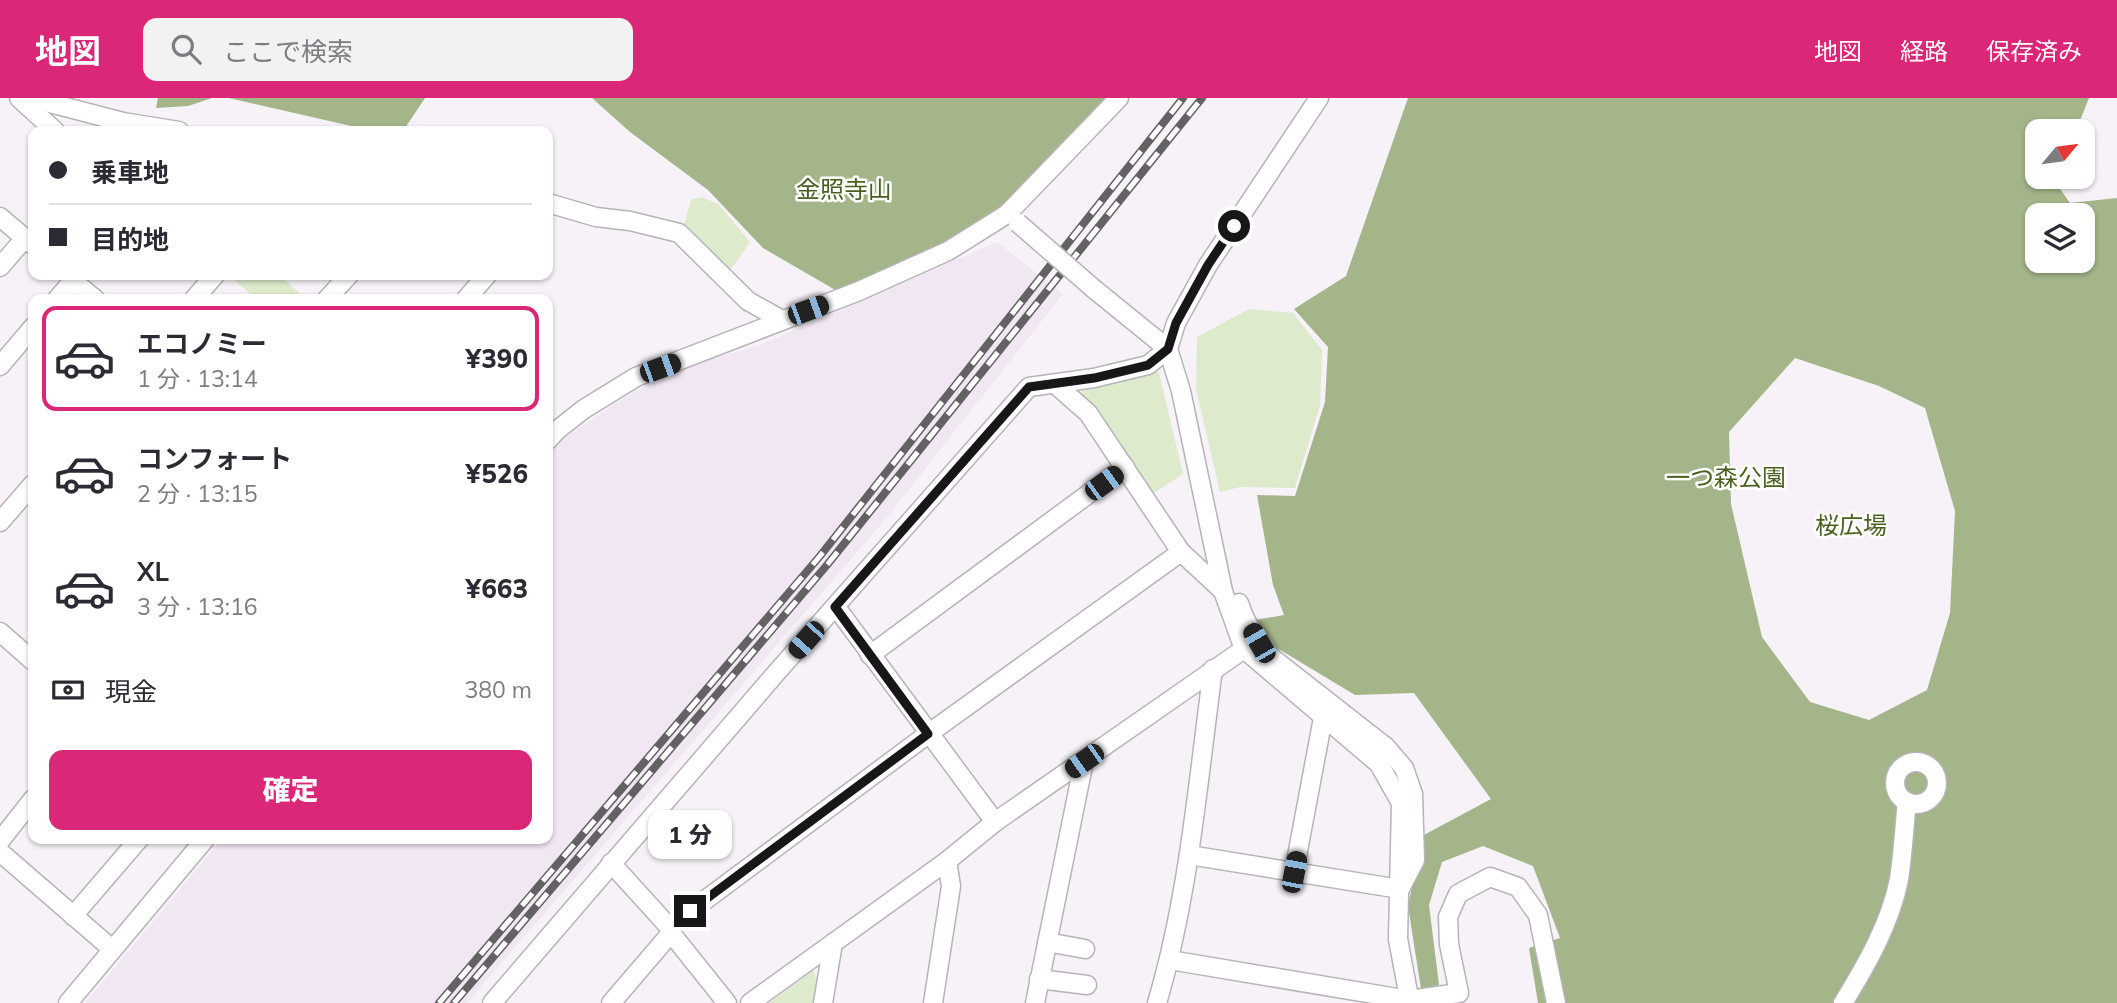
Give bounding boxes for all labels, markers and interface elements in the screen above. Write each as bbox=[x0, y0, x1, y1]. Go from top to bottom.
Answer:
search box bbox=[143, 18, 633, 81]
text: 地図 bbox=[35, 30, 101, 71]
icon: search bbox=[167, 30, 205, 68]
text: ここで検索 bbox=[223, 35, 353, 68]
text: 地図 bbox=[1814, 36, 1862, 66]
text: 経路 bbox=[1900, 36, 1948, 66]
text: 保存済み bbox=[1986, 36, 2082, 66]
north arrow bbox=[2025, 119, 2095, 189]
map controls bbox=[2025, 119, 2095, 273]
text: 乗車地 bbox=[91, 156, 169, 189]
park label: 金照寺山 bbox=[796, 174, 892, 204]
button: layers bbox=[2025, 203, 2095, 273]
route start bbox=[1218, 210, 1250, 242]
text: 目的地 bbox=[91, 223, 169, 256]
car bbox=[785, 293, 832, 327]
icon: car bbox=[53, 327, 116, 390]
text: エコノミー bbox=[137, 327, 267, 360]
text: ¥390 bbox=[466, 342, 528, 375]
car bbox=[637, 351, 684, 385]
text: 1 分 · 13:14 bbox=[137, 364, 258, 393]
icon: car bbox=[53, 442, 116, 505]
text: コンフォート bbox=[137, 442, 292, 475]
text: ¥526 bbox=[466, 457, 528, 490]
car bbox=[1081, 462, 1128, 504]
park label: 一つ森公園 bbox=[1666, 462, 1786, 492]
text: 2 分 · 13:15 bbox=[137, 479, 258, 508]
park label: 桜広場 bbox=[1815, 510, 1887, 540]
text: XL bbox=[137, 555, 169, 588]
icon: car bbox=[53, 557, 116, 620]
text: ¥663 bbox=[466, 572, 528, 605]
text: 3 分 · 13:16 bbox=[137, 592, 258, 621]
car bbox=[785, 617, 828, 663]
car bbox=[1240, 620, 1279, 666]
icon: cash bbox=[49, 671, 87, 709]
text: 現金 bbox=[105, 675, 157, 708]
text: 380 m bbox=[464, 675, 532, 704]
car bbox=[1061, 740, 1108, 782]
button: 確定 bbox=[49, 750, 532, 830]
callout: 1 分 bbox=[648, 810, 732, 858]
text: 1 分 bbox=[668, 820, 712, 849]
car bbox=[1280, 849, 1309, 895]
route end bbox=[674, 895, 706, 927]

